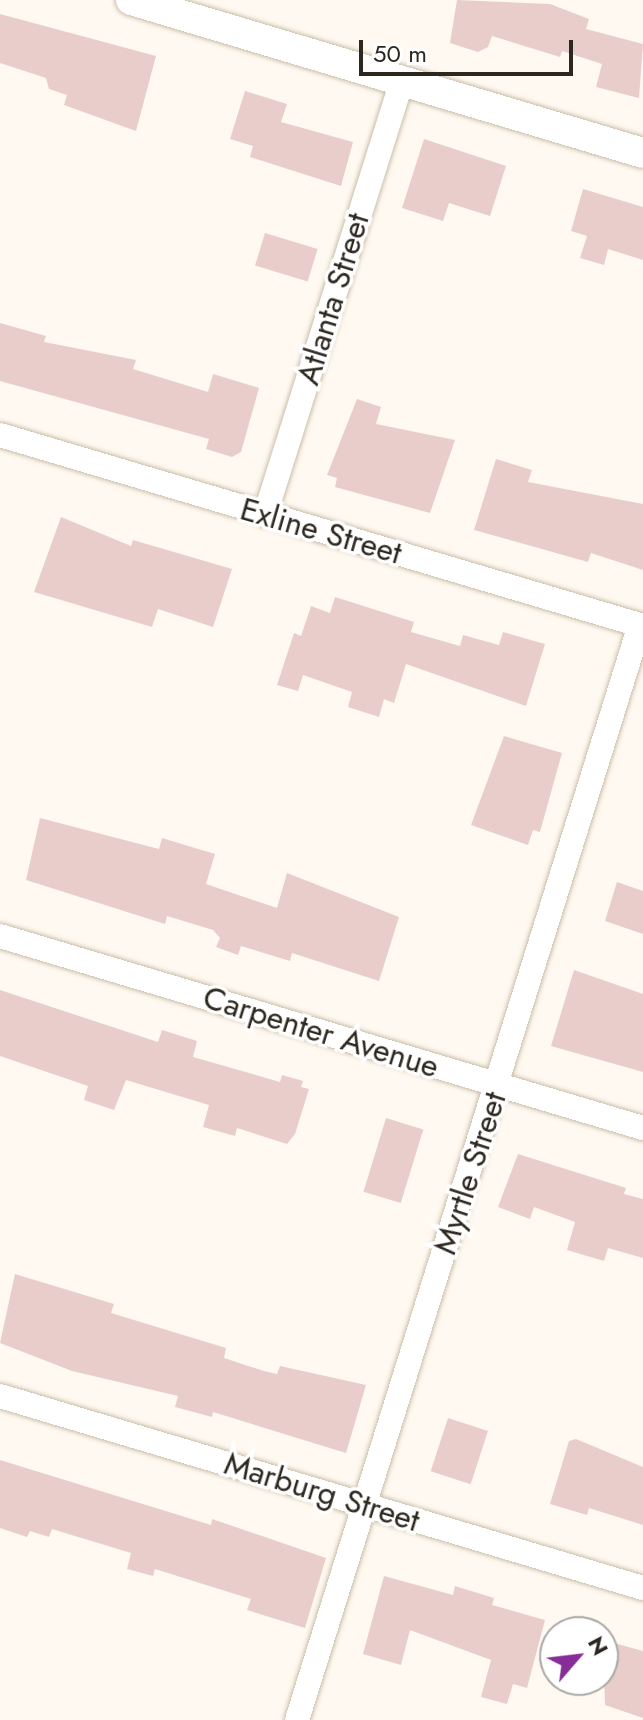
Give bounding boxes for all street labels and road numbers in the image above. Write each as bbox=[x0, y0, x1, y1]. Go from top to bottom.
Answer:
street label: Atlanta Street bbox=[289, 209, 377, 389]
street label: Exline Street bbox=[236, 490, 406, 572]
street label: Carpenter Avenue bbox=[199, 978, 443, 1086]
street label: Myrtle Street bbox=[426, 1087, 514, 1259]
street label: Marburg Street bbox=[220, 1444, 424, 1540]

